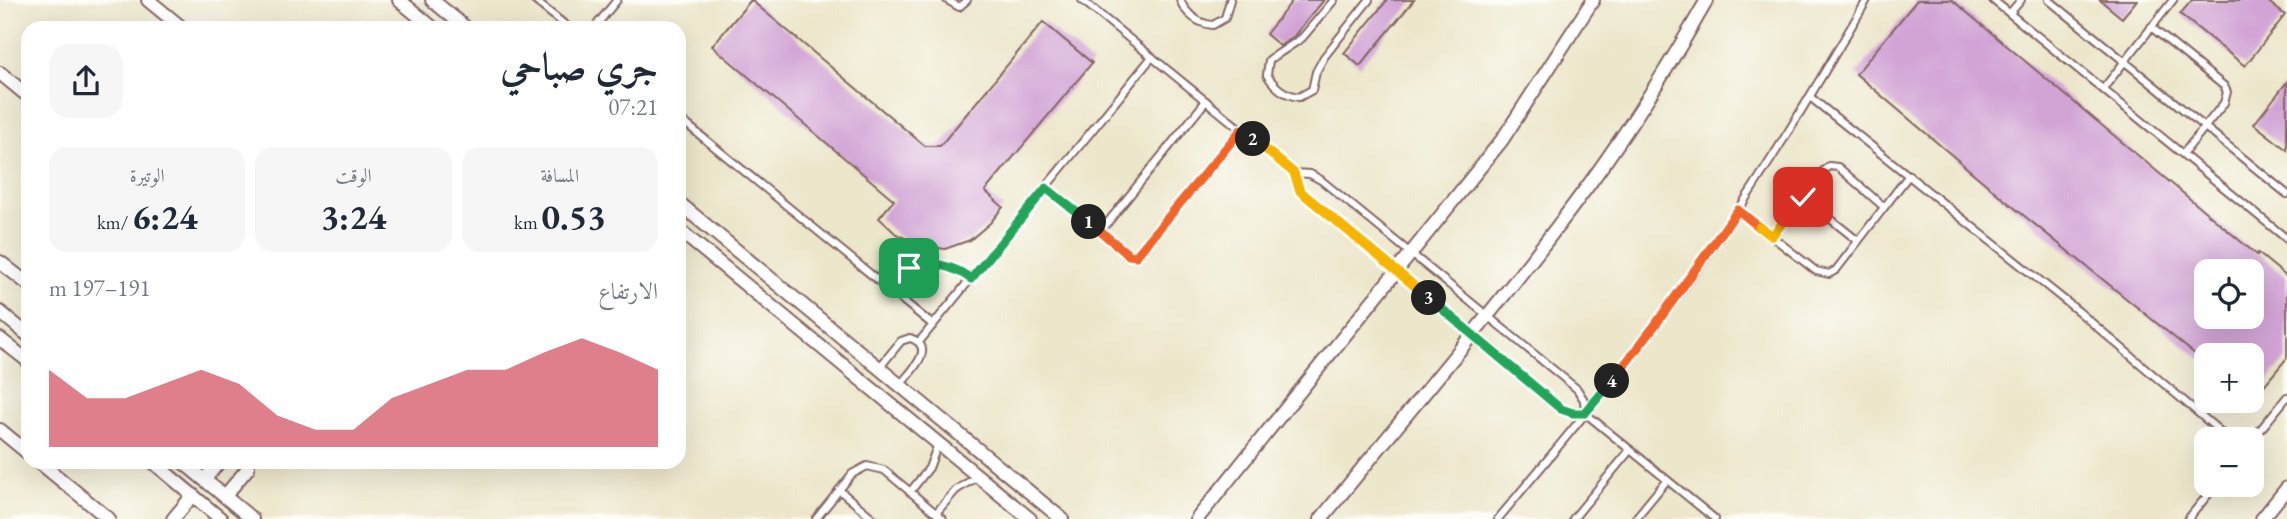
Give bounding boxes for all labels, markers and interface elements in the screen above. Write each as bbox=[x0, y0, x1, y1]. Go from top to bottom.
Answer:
text: جري صباحي bbox=[501, 41, 658, 90]
button: share bbox=[49, 44, 123, 118]
text: 07:21 bbox=[608, 92, 658, 122]
pin: 2 bbox=[1236, 122, 1270, 156]
text: 2 bbox=[1247, 126, 1258, 151]
text: الوتيرة bbox=[130, 163, 165, 188]
text: الوقت bbox=[335, 163, 372, 188]
text: المسافة bbox=[540, 163, 579, 188]
pin bbox=[1773, 167, 1833, 227]
icon: check bbox=[1784, 178, 1822, 216]
text: 6:24 bbox=[132, 194, 197, 239]
text: 3:24 bbox=[321, 194, 386, 239]
text: 0.53 bbox=[541, 194, 606, 239]
pin: 1 bbox=[1072, 204, 1106, 240]
text: 1 bbox=[1083, 209, 1094, 234]
text: /km bbox=[97, 210, 132, 235]
text: km bbox=[514, 210, 541, 235]
pin bbox=[879, 238, 939, 298]
icon: arrive bbox=[890, 249, 928, 287]
map controls bbox=[2194, 259, 2264, 497]
button: locate bbox=[2194, 259, 2264, 329]
text: 191–197 m bbox=[49, 273, 150, 303]
text: الارتفاع bbox=[598, 276, 658, 306]
pin: 3 bbox=[1412, 280, 1446, 316]
text: 3 bbox=[1423, 285, 1434, 310]
button: + bbox=[2194, 343, 2264, 413]
pin: 4 bbox=[1594, 364, 1630, 398]
text: 4 bbox=[1606, 368, 1617, 393]
button: − bbox=[2194, 427, 2264, 497]

